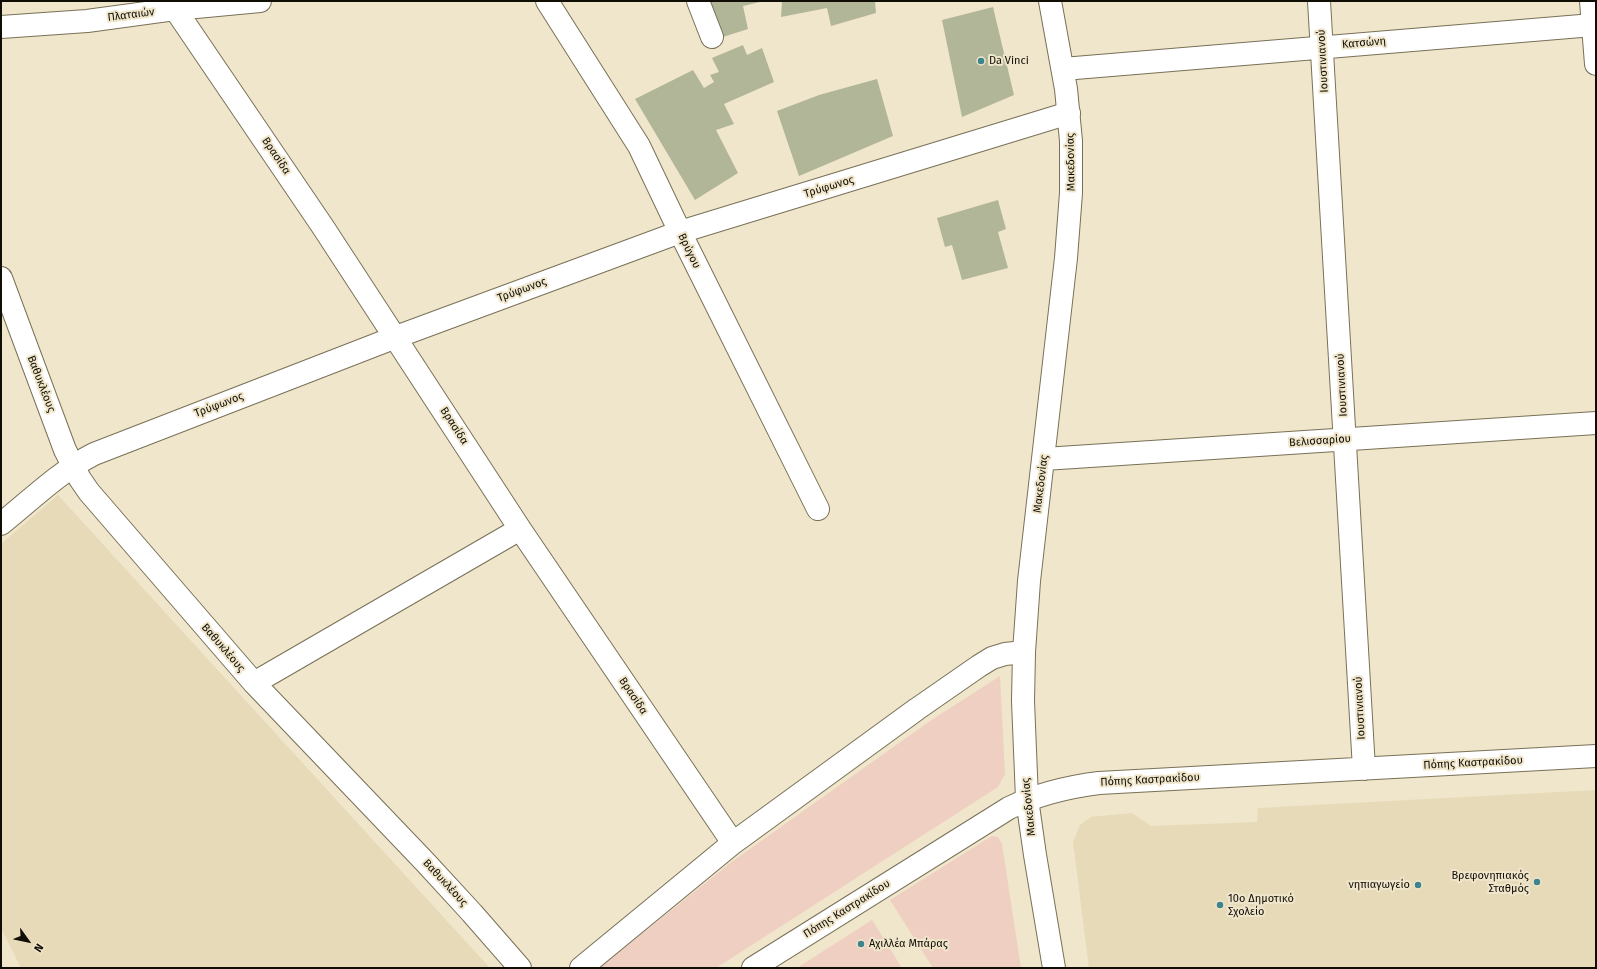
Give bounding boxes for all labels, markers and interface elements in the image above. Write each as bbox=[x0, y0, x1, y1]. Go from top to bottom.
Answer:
street label: Πλαταιών bbox=[107, 6, 155, 24]
street label: Ιουστινιανού bbox=[1315, 29, 1331, 93]
street label: Κατσώνη bbox=[1341, 35, 1387, 51]
place label: Da Vinci bbox=[989, 54, 1029, 68]
marker: Da Vinci bbox=[976, 56, 986, 66]
street label: Μακεδονίας bbox=[1064, 133, 1078, 191]
street label: Βρασίδα bbox=[259, 135, 293, 177]
street label: Τρύφωνος bbox=[803, 173, 855, 201]
street label: Βρύγου bbox=[675, 231, 703, 271]
street label: Τρύφωνος bbox=[496, 275, 548, 305]
street label: Ιουστινιανού bbox=[1334, 353, 1350, 417]
street label: Βαθυκλέους bbox=[24, 354, 58, 414]
street label: Τρύφωνος bbox=[193, 390, 245, 420]
street label: Βρασίδα bbox=[437, 405, 471, 447]
street label: Βελισσαρίου bbox=[1289, 432, 1351, 450]
street label: Μακεδονίας bbox=[1031, 454, 1051, 514]
street label: Βαθυκλέους bbox=[198, 621, 248, 675]
street label: Βρασίδα bbox=[616, 675, 650, 717]
street label: Ιουστινιανού bbox=[1352, 676, 1368, 740]
street label: Πόπης Καστρακίδου bbox=[1423, 754, 1523, 772]
street label: Πόπης Καστρακίδου bbox=[1100, 771, 1200, 789]
street label: Μακεδονίας bbox=[1019, 777, 1039, 837]
street label: Βαθυκλέους bbox=[420, 857, 470, 909]
place label: Βρεφονηπιακός Σταθμός bbox=[1451, 869, 1529, 895]
street label: Πόπης Καστρακίδου bbox=[801, 877, 893, 941]
marker: Βρεφονηπιακός Σταθμός bbox=[1532, 877, 1542, 887]
place label: νηπιαγωγείο bbox=[1348, 878, 1410, 892]
marker: νηπιαγωγείο bbox=[1413, 880, 1423, 890]
place label: 10ο Δημοτικό Σχολείο bbox=[1228, 892, 1294, 918]
marker: 10ο Δημοτικό Σχολείο bbox=[1215, 900, 1225, 910]
north arrow bbox=[8, 921, 48, 961]
place label: Αχιλλέα Μπάρας bbox=[869, 937, 948, 951]
marker: Αχιλλέα Μπάρας bbox=[856, 939, 866, 949]
text: N bbox=[31, 941, 46, 954]

